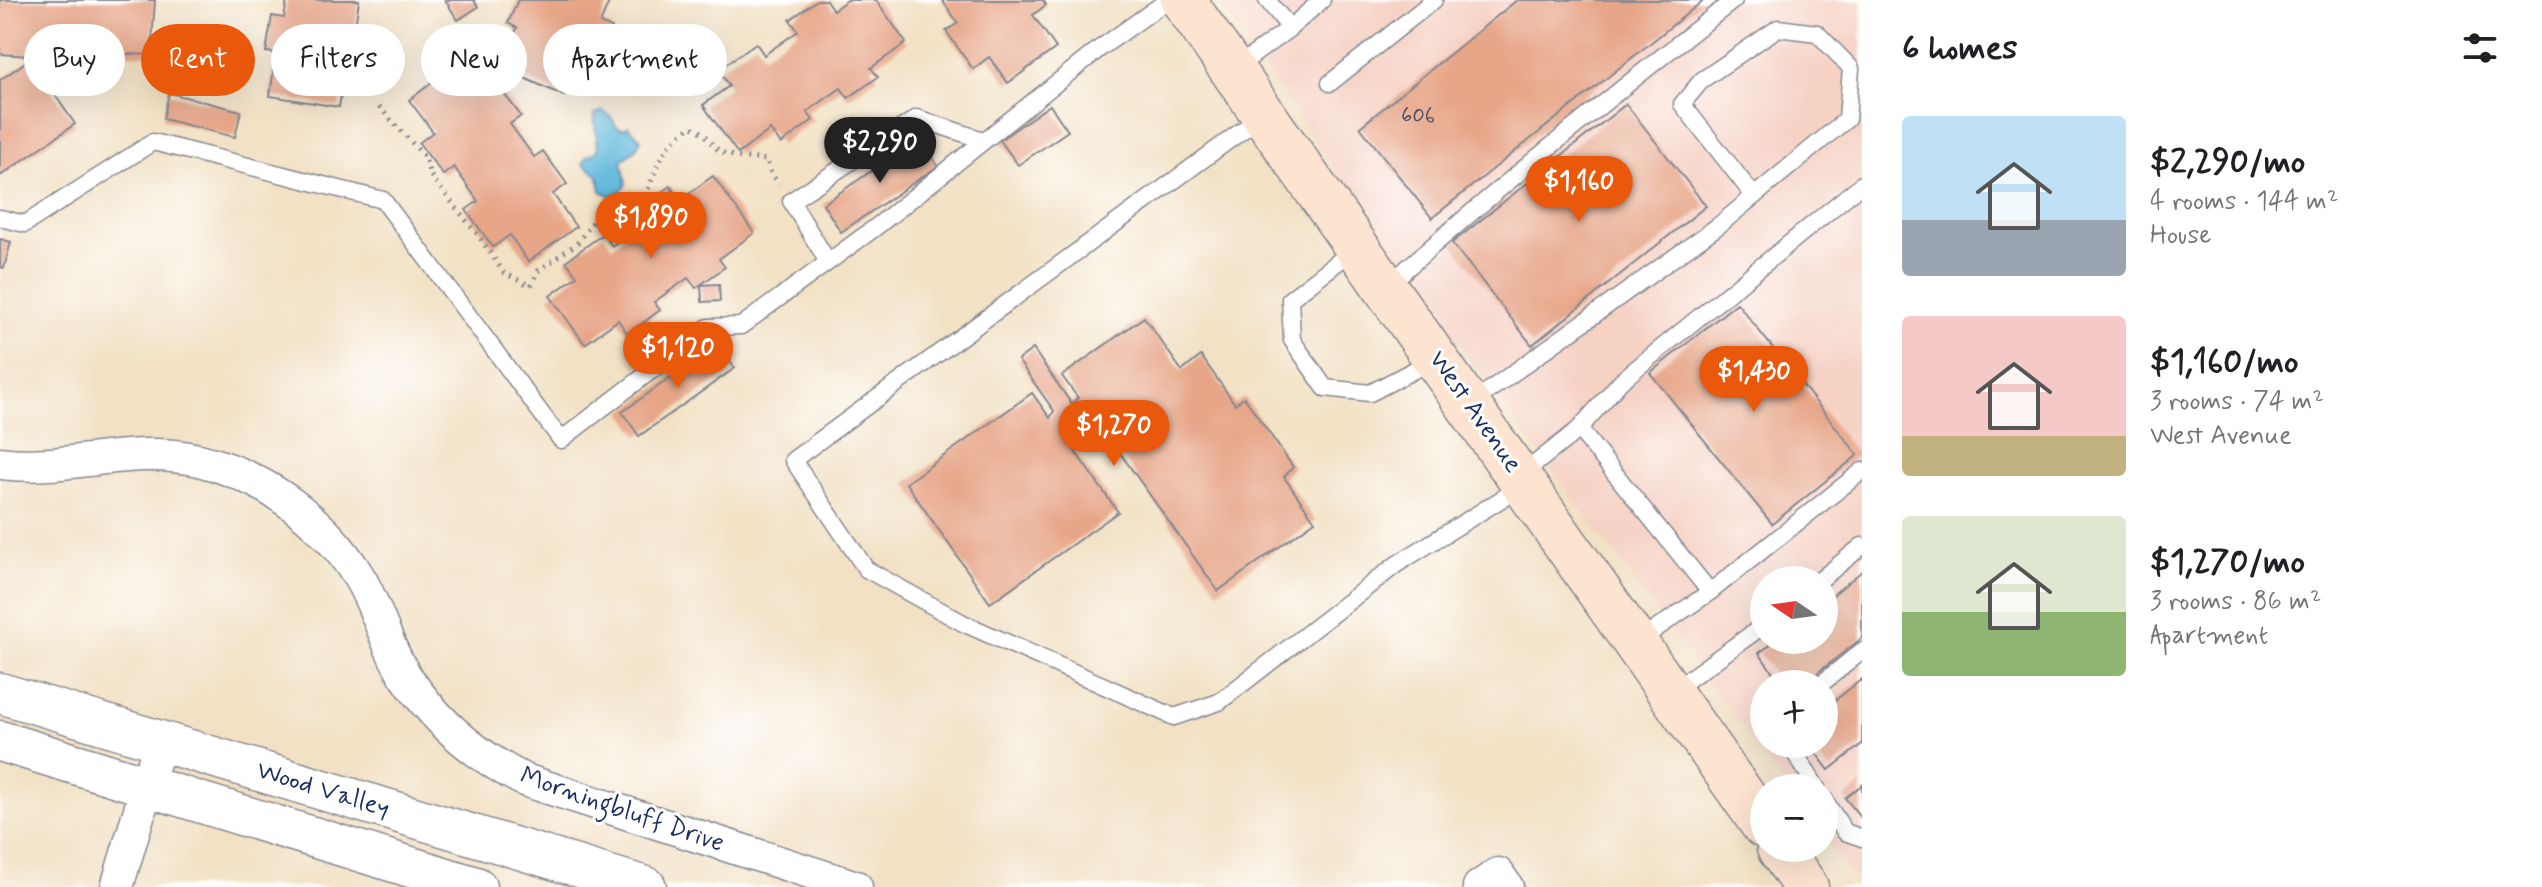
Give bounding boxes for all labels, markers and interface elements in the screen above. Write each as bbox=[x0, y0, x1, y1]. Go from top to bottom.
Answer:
chip: Buy bbox=[24, 24, 125, 96]
chip: Rent bbox=[141, 24, 255, 96]
chip: Filters bbox=[271, 24, 405, 96]
chip: New bbox=[421, 24, 527, 96]
chip: Apartment bbox=[543, 24, 727, 96]
text: 6 homes bbox=[1902, 26, 2017, 71]
icon: filters bbox=[2458, 26, 2502, 70]
house number: 606 bbox=[1401, 102, 1435, 130]
pin: $2,290 bbox=[815, 117, 945, 185]
text: $2,290 bbox=[842, 126, 918, 160]
text: $2,290/mo bbox=[2150, 140, 2305, 185]
icon: home bbox=[1966, 148, 2062, 244]
pin: $1,160 bbox=[1514, 156, 1644, 224]
text: $1,160 bbox=[1544, 165, 1614, 199]
text: 4 rooms · 144 m² bbox=[2150, 185, 2338, 219]
pin: $1,890 bbox=[586, 192, 716, 260]
text: $1,890 bbox=[613, 201, 689, 235]
text: House bbox=[2150, 219, 2211, 253]
pin: $1,120 bbox=[613, 322, 743, 390]
text: $1,120 bbox=[641, 331, 715, 365]
text: $1,160/mo bbox=[2150, 340, 2299, 385]
street label: West Avenue bbox=[1420, 344, 1530, 480]
pin: $1,430 bbox=[1689, 346, 1819, 414]
icon: home bbox=[1966, 348, 2062, 444]
text: $1,430 bbox=[1717, 355, 1791, 389]
text: 3 rooms · 74 m² bbox=[2150, 385, 2324, 419]
pin: $1,270 bbox=[1049, 400, 1179, 468]
text: $1,270 bbox=[1076, 409, 1152, 443]
text: West Avenue bbox=[2150, 419, 2292, 453]
text: $1,270/mo bbox=[2150, 540, 2305, 585]
icon: home bbox=[1966, 548, 2062, 644]
north arrow bbox=[1750, 566, 1838, 654]
map controls bbox=[1750, 566, 1838, 862]
text: 3 rooms · 86 m² bbox=[2150, 585, 2321, 619]
text: Apartment bbox=[2150, 619, 2268, 653]
button: + bbox=[1750, 670, 1838, 758]
street label: Wood Valley bbox=[252, 754, 394, 826]
street label: Morningbluff Drive bbox=[514, 759, 729, 864]
button: − bbox=[1750, 774, 1838, 862]

